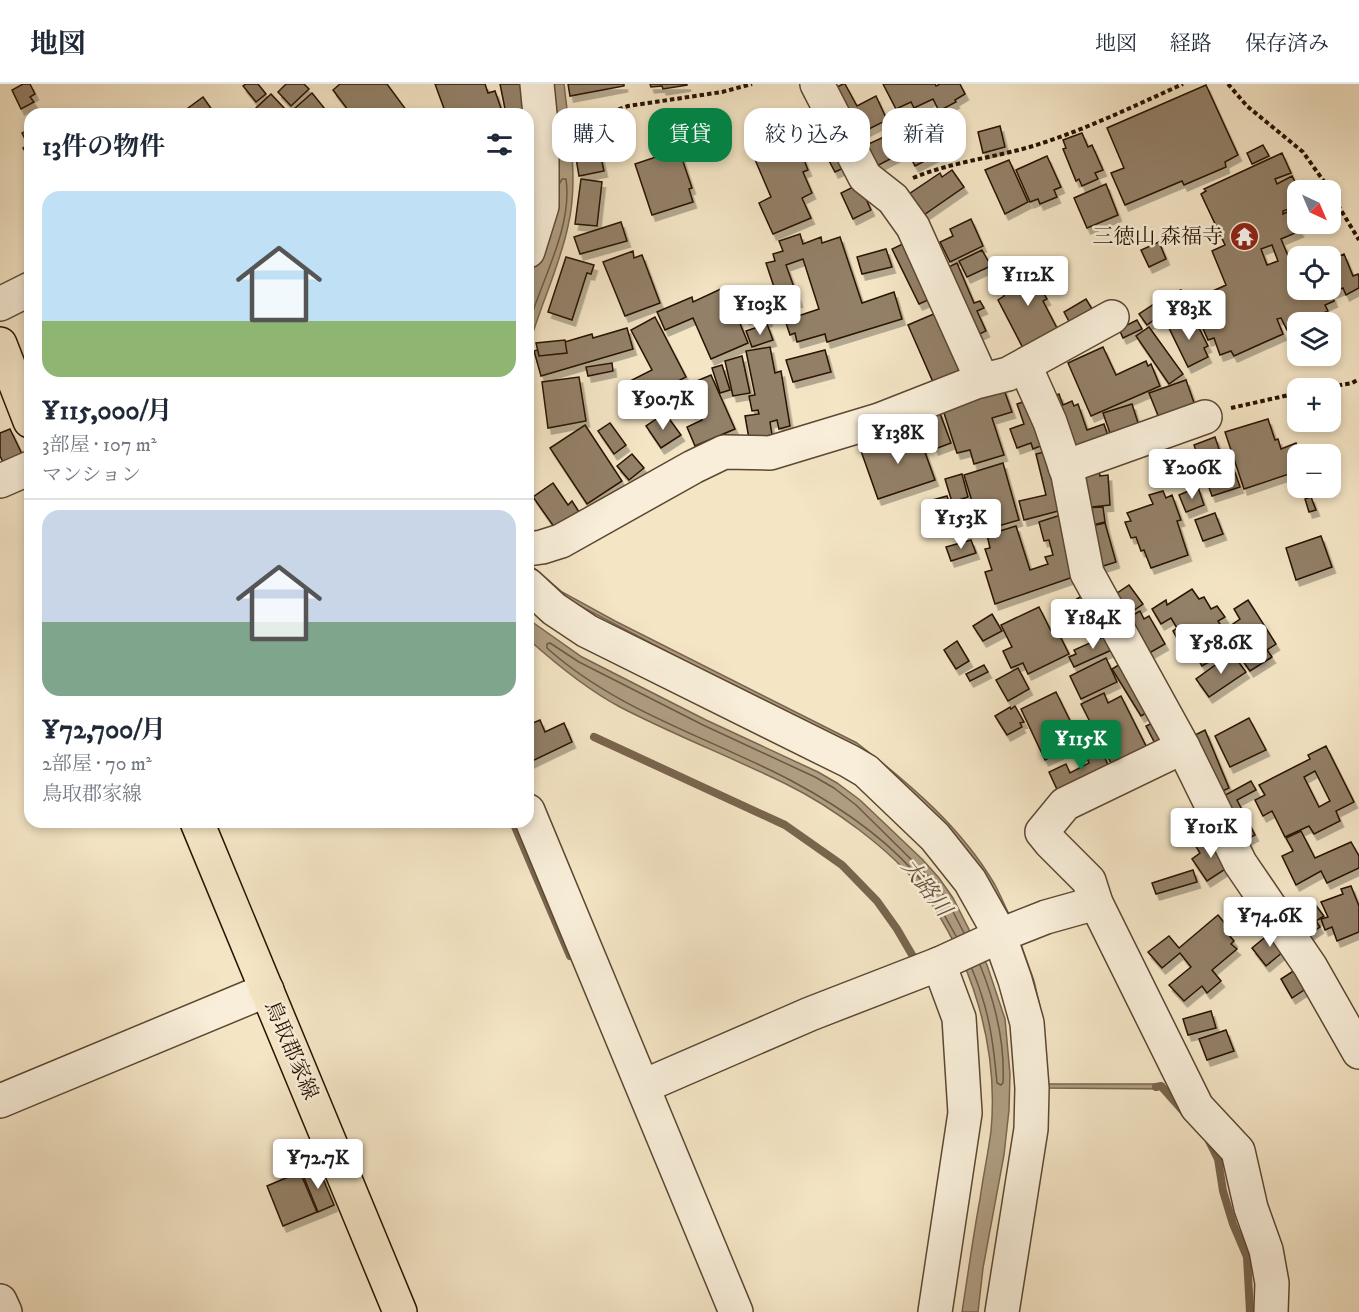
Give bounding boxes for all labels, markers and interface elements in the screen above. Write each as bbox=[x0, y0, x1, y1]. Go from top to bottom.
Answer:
text: 地図 bbox=[30, 27, 86, 62]
text: 地図 bbox=[1095, 31, 1137, 57]
text: 経路 bbox=[1170, 31, 1212, 57]
text: 保存済み bbox=[1245, 31, 1329, 57]
chip: 購入 bbox=[552, 108, 636, 162]
chip: 賃貸 bbox=[648, 108, 732, 162]
chip: 絞り込み bbox=[744, 108, 870, 162]
chip: 新着 bbox=[882, 108, 966, 162]
icon: filters bbox=[483, 128, 516, 161]
text: 13件の物件 bbox=[42, 131, 165, 164]
north arrow bbox=[1287, 180, 1341, 234]
map controls bbox=[1287, 180, 1341, 498]
temple icon: 三徳山 森福寺 bbox=[1228, 220, 1260, 252]
place label: 三徳山 森福寺 bbox=[1092, 224, 1223, 250]
icon: home bbox=[225, 230, 333, 338]
button: locate bbox=[1287, 246, 1341, 300]
pin: ¥112K bbox=[986, 256, 1070, 307]
text: ¥112K bbox=[1002, 263, 1054, 288]
pin: ¥103K bbox=[718, 285, 802, 336]
pin: ¥83K bbox=[1153, 290, 1225, 341]
text: ¥103K bbox=[734, 292, 786, 317]
text: ¥83K bbox=[1167, 297, 1211, 322]
button: layers bbox=[1287, 312, 1341, 366]
button: + bbox=[1287, 378, 1341, 432]
pin: ¥90.7K bbox=[614, 380, 712, 431]
text: ¥90.7K bbox=[632, 387, 694, 412]
text: ¥115,000/月 bbox=[42, 395, 173, 428]
pin: ¥138K bbox=[856, 414, 940, 465]
text: ¥138K bbox=[872, 421, 924, 446]
text: 3部屋 · 107 m² bbox=[42, 433, 157, 458]
button: − bbox=[1287, 444, 1341, 498]
pin: ¥206K bbox=[1150, 449, 1234, 500]
text: ¥206K bbox=[1163, 456, 1221, 481]
text: マンション bbox=[42, 463, 141, 488]
pin: ¥153K bbox=[919, 499, 1003, 550]
text: ¥153K bbox=[935, 506, 987, 531]
icon: home bbox=[225, 549, 333, 657]
pin: ¥184K bbox=[1051, 599, 1135, 650]
text: ¥184K bbox=[1065, 606, 1121, 631]
pin: ¥58.6K bbox=[1172, 624, 1270, 675]
text: ¥58.6K bbox=[1190, 631, 1252, 656]
text: ¥72,700/月 bbox=[42, 714, 166, 747]
pin: ¥115K bbox=[1039, 720, 1123, 771]
text: ¥115K bbox=[1055, 727, 1107, 752]
text: 2部屋 · 70 m² bbox=[42, 752, 152, 777]
text: 鳥取郡家線 bbox=[42, 782, 142, 807]
pin: ¥101K bbox=[1169, 808, 1253, 859]
text: ¥101K bbox=[1185, 815, 1237, 840]
water label: 大路川 bbox=[895, 854, 958, 924]
pin: ¥74.6K bbox=[1221, 897, 1319, 948]
text: ¥74.6K bbox=[1238, 904, 1302, 929]
street label: 鳥取郡家線 bbox=[259, 997, 324, 1104]
pin: ¥72.7K bbox=[269, 1139, 367, 1190]
text: ¥72.7K bbox=[287, 1146, 349, 1171]

